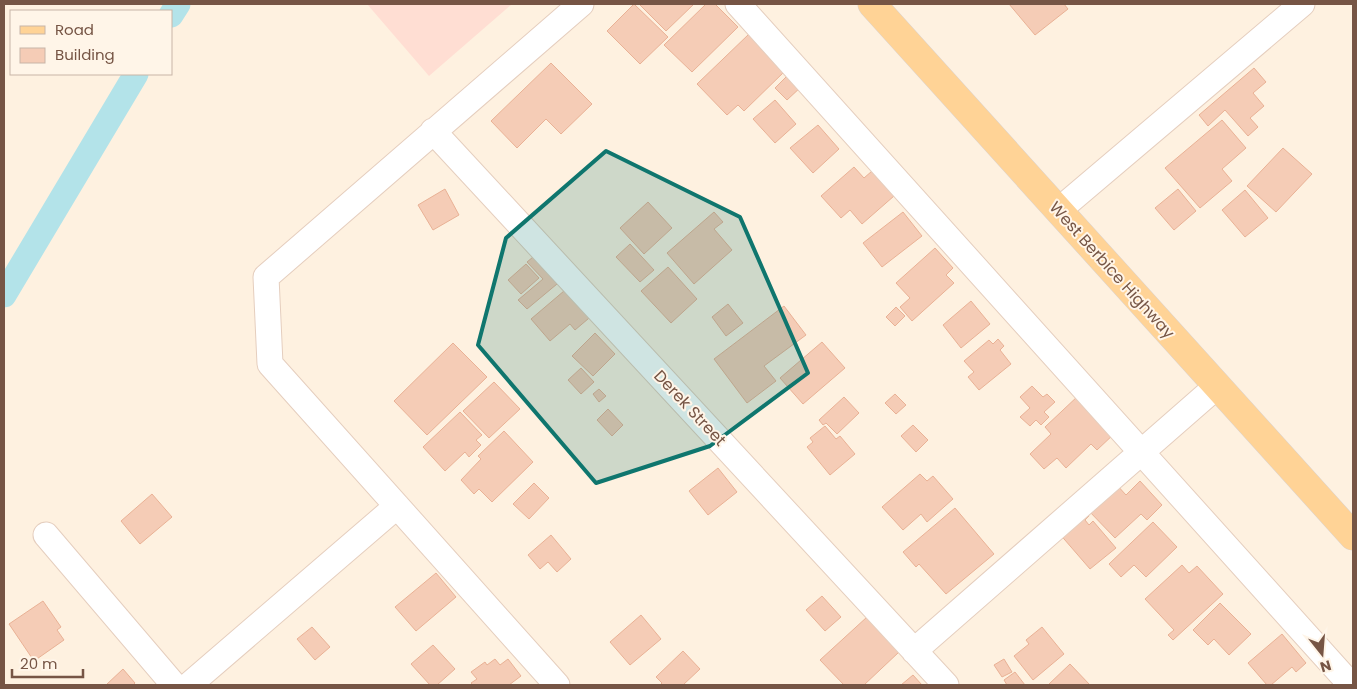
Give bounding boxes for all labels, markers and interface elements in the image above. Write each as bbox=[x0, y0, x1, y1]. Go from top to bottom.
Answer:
legend bbox=[10, 10, 172, 75]
text: Road bbox=[55, 19, 94, 40]
text: Building bbox=[55, 44, 115, 65]
street label: West Berbice Highway bbox=[1044, 196, 1180, 344]
street label: Derek Street bbox=[649, 365, 731, 451]
north arrow bbox=[1297, 629, 1347, 679]
scale bar bbox=[12, 646, 84, 678]
text: 20 m bbox=[20, 653, 58, 674]
text: N bbox=[1318, 655, 1334, 678]

